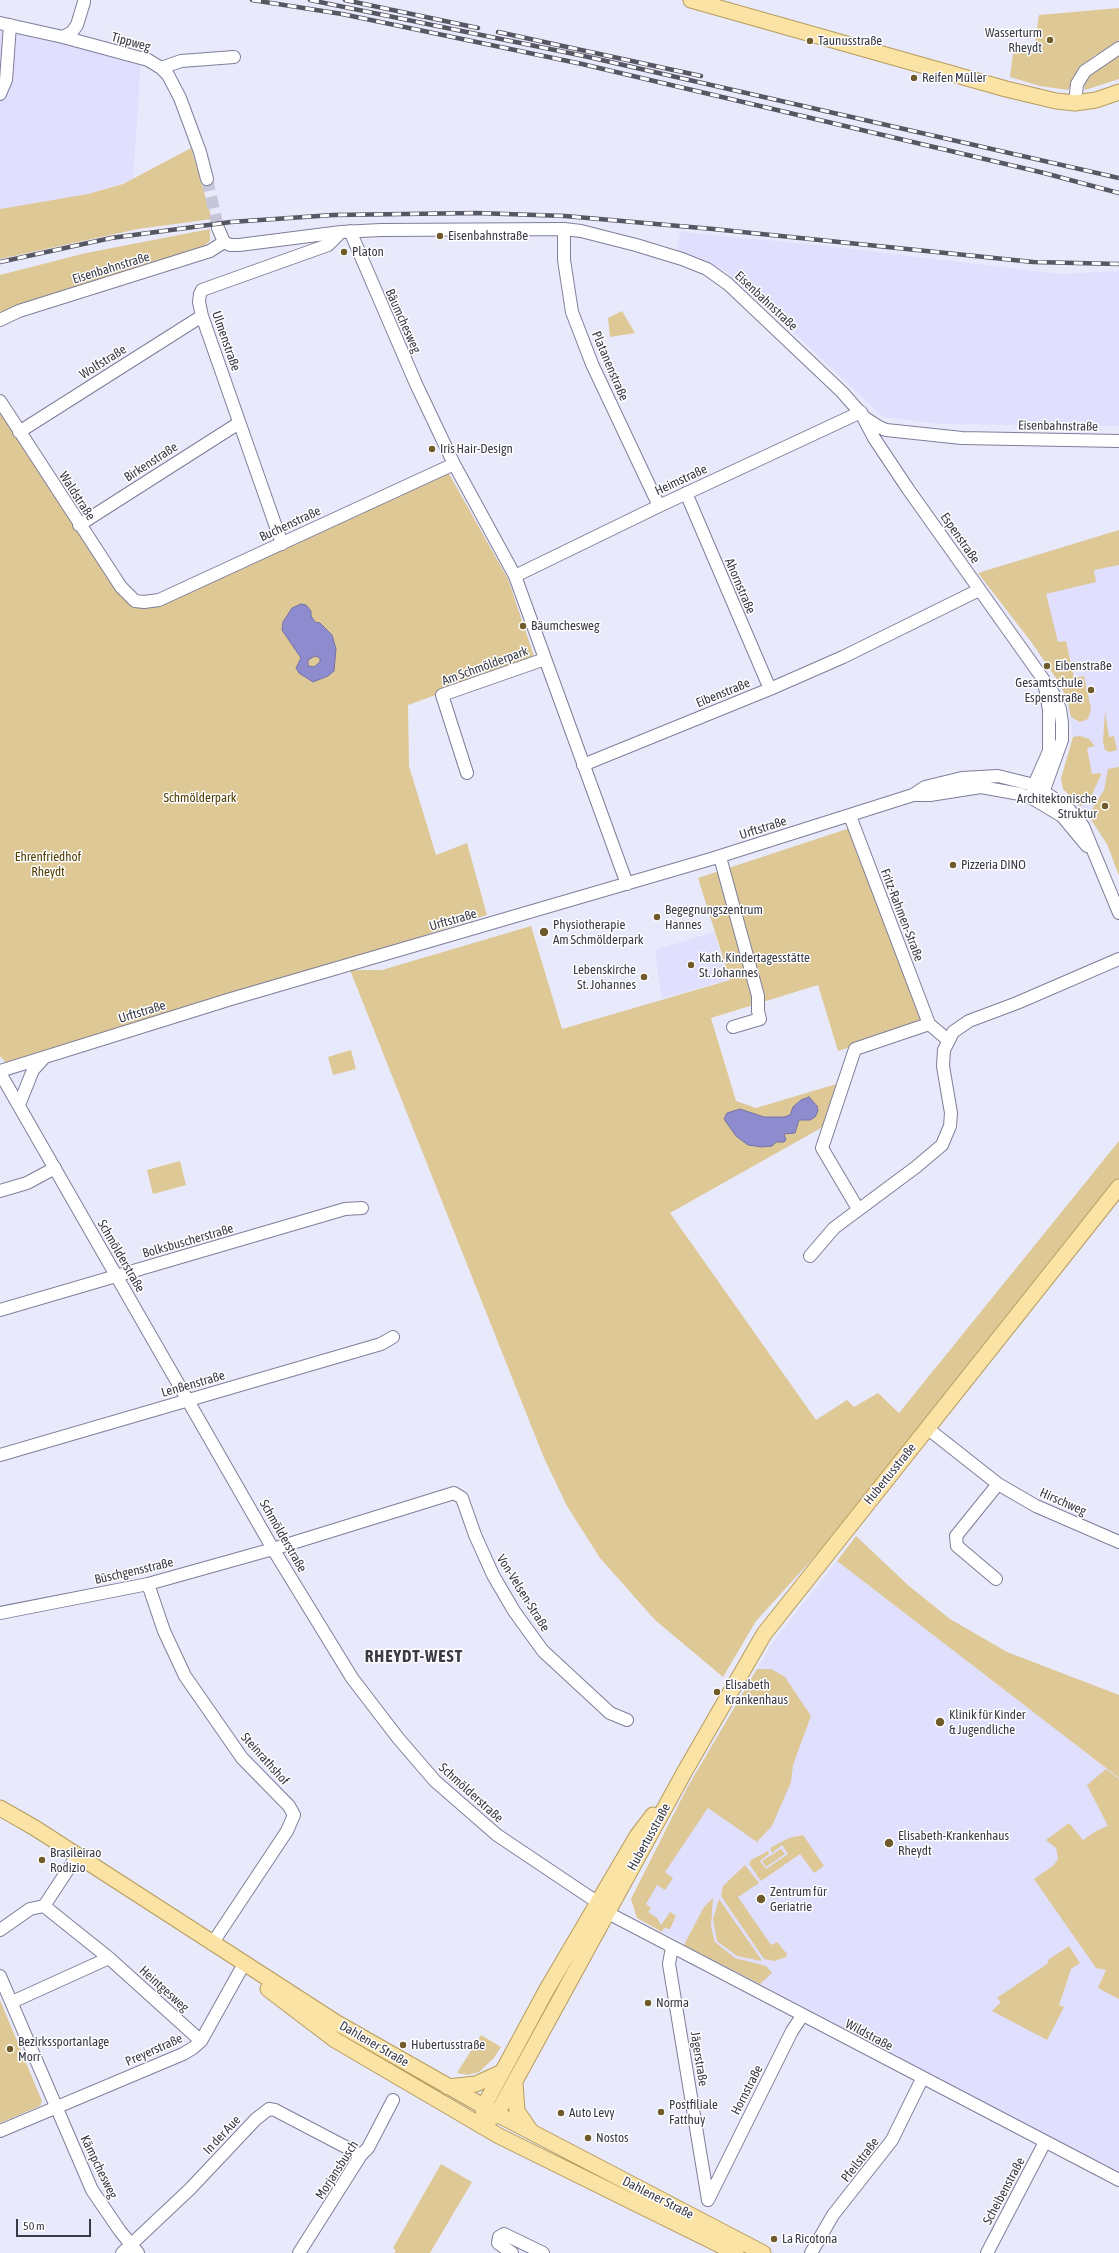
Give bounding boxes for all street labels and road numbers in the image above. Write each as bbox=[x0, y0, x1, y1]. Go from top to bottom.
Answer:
street label: Tippweg bbox=[110, 29, 152, 55]
street label: Eisenbahnstraße bbox=[70, 249, 152, 287]
street label: Eisenbahnstraße bbox=[731, 268, 801, 334]
street label: Bäumchesweg bbox=[382, 287, 424, 355]
street label: Ulmenstraße bbox=[208, 309, 244, 373]
street label: Platanenstraße bbox=[588, 329, 632, 403]
street label: Wolfstraße bbox=[77, 342, 129, 382]
street label: Eisenbahnstraße bbox=[1018, 418, 1098, 434]
street label: Birkenstraße bbox=[121, 439, 181, 485]
street label: Heimstraße bbox=[652, 461, 710, 499]
street label: Waldstraße bbox=[56, 469, 98, 523]
street label: Buchenstraße bbox=[257, 503, 323, 545]
street label: Espenstraße bbox=[937, 510, 983, 566]
street label: Ahornstraße bbox=[721, 556, 759, 616]
street label: Am Schmölderpark bbox=[440, 643, 530, 689]
street label: Eibenstraße bbox=[694, 675, 752, 711]
street label: Urftstraße bbox=[737, 813, 789, 843]
street label: Fritz-Rahmen-Straße bbox=[877, 866, 927, 964]
street label: Urftstraße bbox=[427, 906, 479, 934]
street label: Urftstraße bbox=[116, 997, 168, 1027]
street label: Schmölderstraße bbox=[94, 1217, 148, 1295]
street label: Bolksbuscherstraße bbox=[141, 1221, 235, 1261]
street label: Lenßenstraße bbox=[159, 1367, 227, 1401]
street label: Hubertusstraße bbox=[861, 1440, 919, 1508]
street label: Hirschweg bbox=[1037, 1485, 1089, 1519]
street label: Schmölderstraße bbox=[256, 1497, 310, 1575]
street label: Von-Velsen-Straße bbox=[493, 1552, 553, 1634]
street label: Büschgensstraße bbox=[93, 1554, 175, 1588]
street label: Steinrathshof bbox=[238, 1730, 292, 1788]
street label: Schmölderstraße bbox=[436, 1760, 506, 1826]
street label: Hubertusstraße bbox=[624, 1801, 674, 1873]
street label: Heintgesweg bbox=[136, 1963, 192, 2015]
street label: Wildstraße bbox=[842, 2016, 896, 2054]
street label: Dahlener Straße bbox=[337, 2018, 411, 2070]
street label: Preyerstraße bbox=[123, 2030, 185, 2070]
street label: Jägerstraße bbox=[687, 2031, 711, 2087]
street label: Hornstraße bbox=[728, 2063, 766, 2117]
street label: In der Aue bbox=[200, 2112, 244, 2158]
street label: Kämpchesweg bbox=[77, 2133, 121, 2201]
street label: Pfeilstraße bbox=[838, 2135, 882, 2185]
street label: Morjansbusch bbox=[312, 2138, 362, 2202]
street label: Scheibenstraße bbox=[980, 2155, 1028, 2227]
street label: Dahlener Straße bbox=[620, 2173, 696, 2223]

